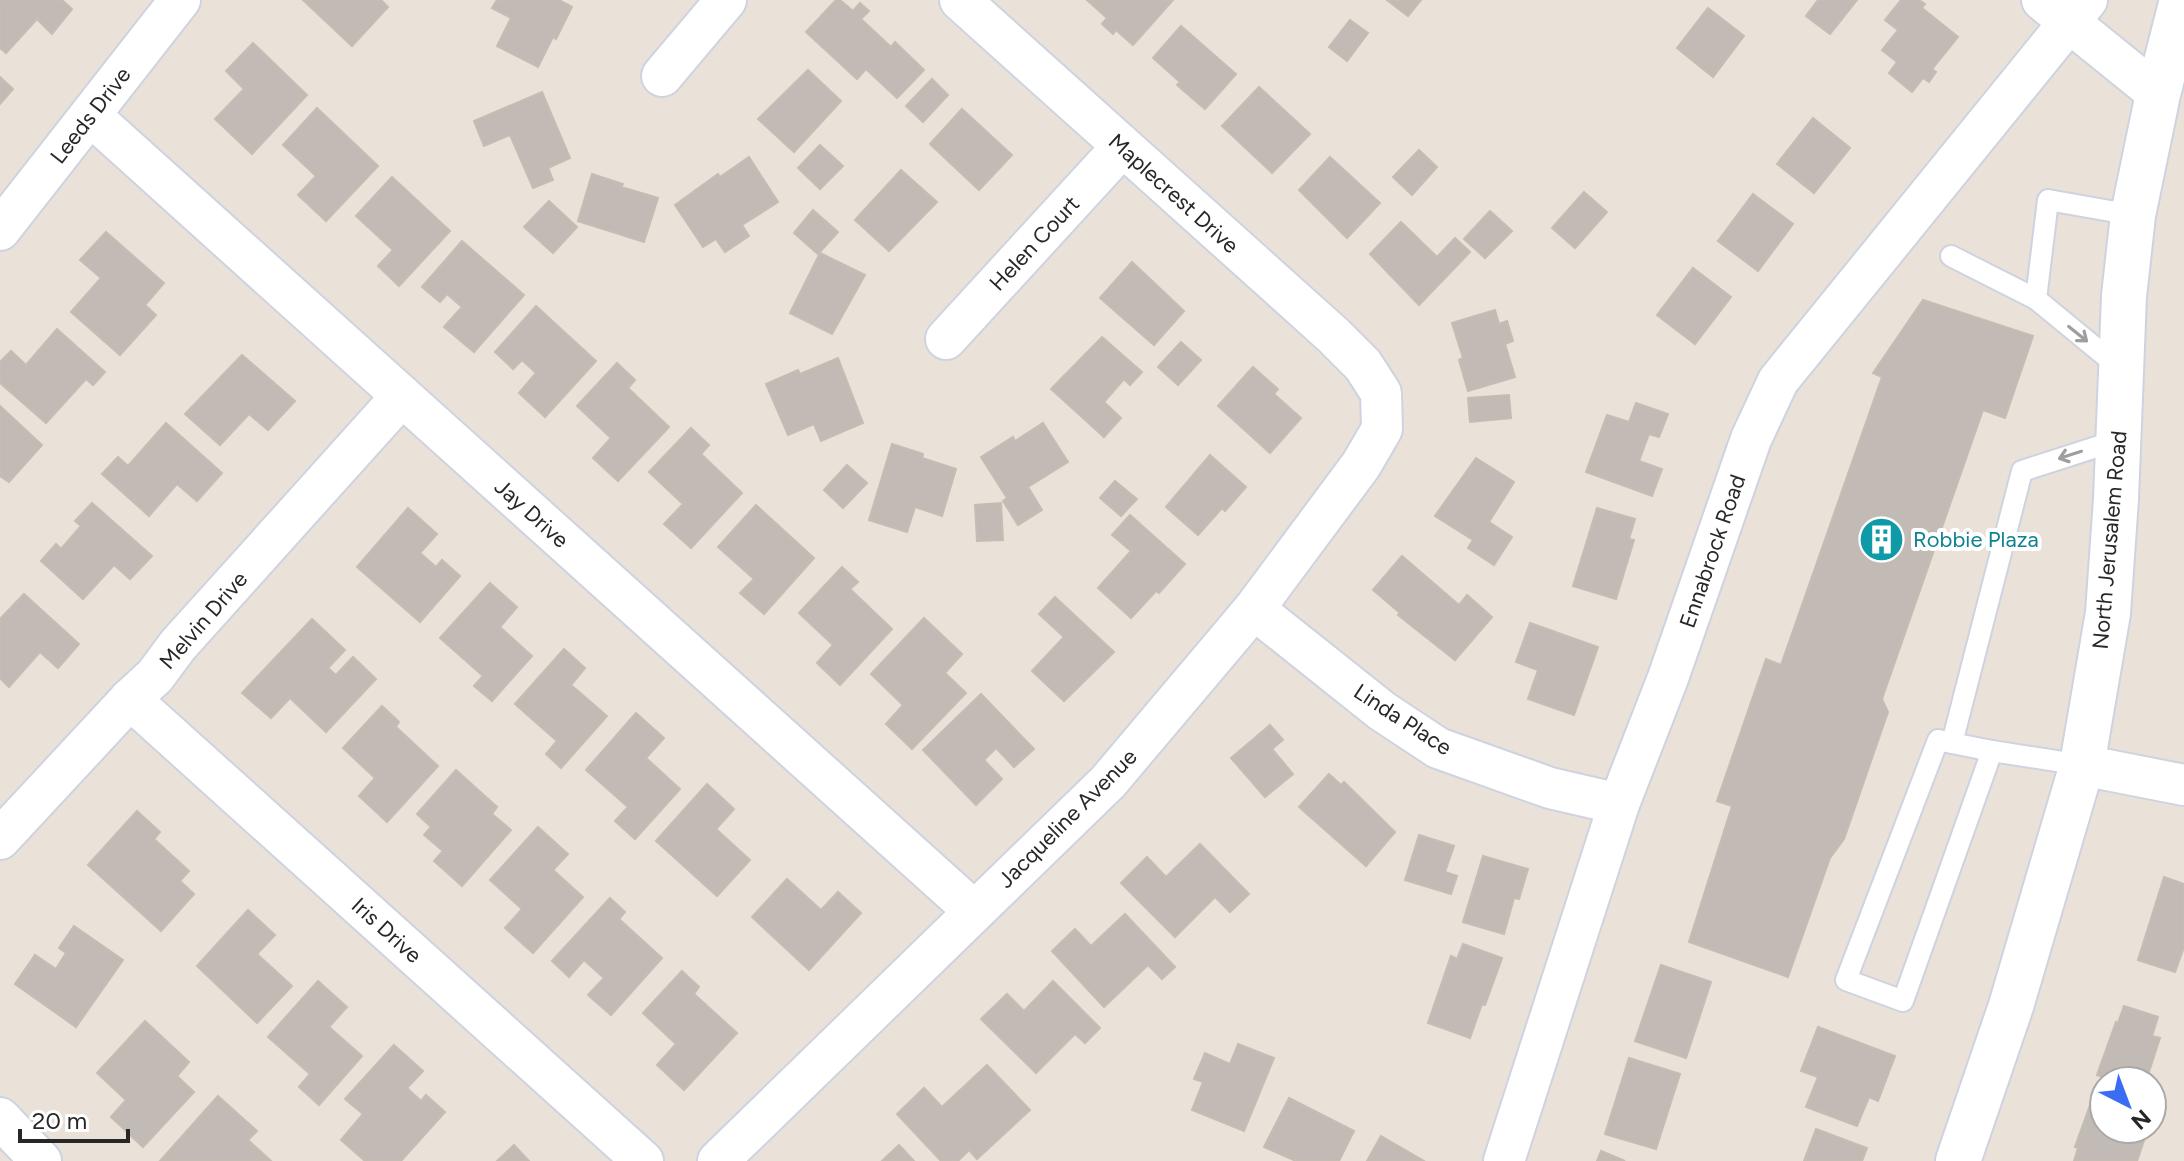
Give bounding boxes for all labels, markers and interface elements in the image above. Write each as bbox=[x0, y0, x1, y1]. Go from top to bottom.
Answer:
street label: Leeds Drive bbox=[44, 62, 136, 169]
street label: Maplecrest Drive bbox=[1103, 128, 1244, 259]
street label: Helen Court bbox=[984, 190, 1085, 296]
one-way arrow bbox=[2067, 325, 2088, 343]
street label: North Jerusalem Road bbox=[2086, 430, 2133, 651]
one-way arrow bbox=[2058, 449, 2083, 464]
street label: Ennabrock Road bbox=[1674, 471, 1751, 631]
street label: Jay Drive bbox=[489, 473, 574, 554]
building icon: Robbie Plaza bbox=[1858, 515, 1906, 563]
place label: Robbie Plaza bbox=[1913, 526, 2039, 553]
street label: Melvin Drive bbox=[154, 566, 253, 675]
street label: Linda Place bbox=[1349, 678, 1457, 761]
street label: Jacqueline Avenue bbox=[992, 743, 1142, 893]
street label: Iris Drive bbox=[346, 892, 427, 969]
north arrow bbox=[2088, 1065, 2168, 1145]
scale bar bbox=[20, 1093, 128, 1143]
text: N bbox=[2126, 1104, 2156, 1135]
text: 20 m bbox=[32, 1106, 87, 1135]

